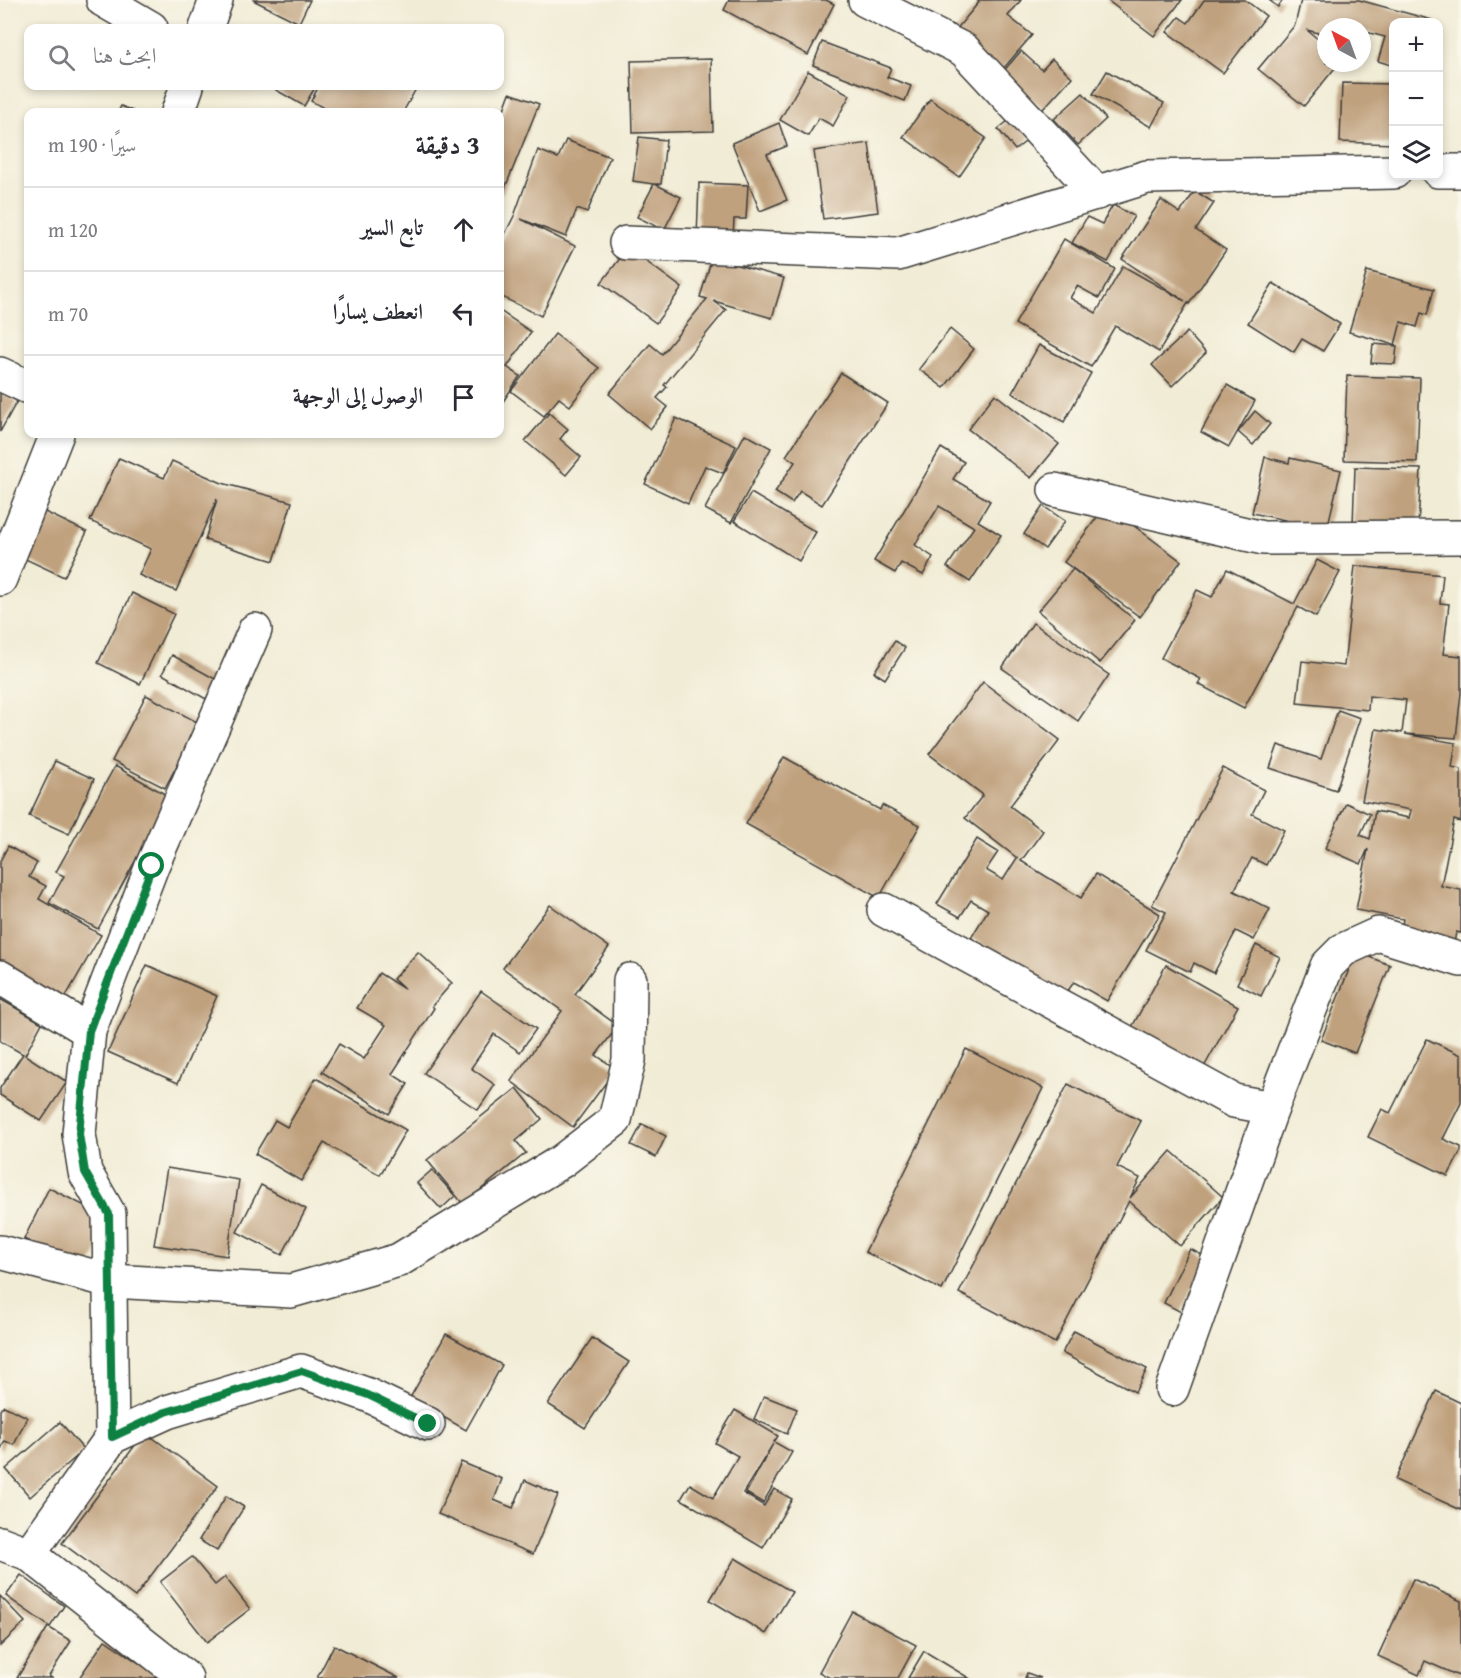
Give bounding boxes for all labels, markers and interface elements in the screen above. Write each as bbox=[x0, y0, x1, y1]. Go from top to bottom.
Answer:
north arrow bbox=[1317, 18, 1371, 72]
map controls bbox=[1389, 18, 1443, 180]
button: + bbox=[1389, 18, 1443, 72]
search box bbox=[24, 24, 504, 90]
text: ابحث هنا bbox=[93, 39, 157, 71]
icon: search bbox=[45, 41, 78, 74]
button: − bbox=[1389, 72, 1443, 126]
text: 3 دقيقة bbox=[415, 125, 480, 164]
button: layers bbox=[1389, 126, 1443, 180]
text: سيرًا · 190 m bbox=[48, 130, 136, 159]
text: تابع السير bbox=[361, 211, 423, 243]
icon: ahead bbox=[447, 213, 480, 246]
text: 120 m bbox=[48, 215, 98, 244]
text: انعطف يسارًا bbox=[333, 295, 423, 327]
icon: left bbox=[447, 297, 480, 330]
text: 70 m bbox=[48, 299, 88, 328]
text: الوصول إلى الوجهة bbox=[293, 379, 423, 411]
icon: arrive bbox=[447, 381, 480, 414]
route start bbox=[138, 852, 164, 878]
route end bbox=[414, 1410, 440, 1436]

